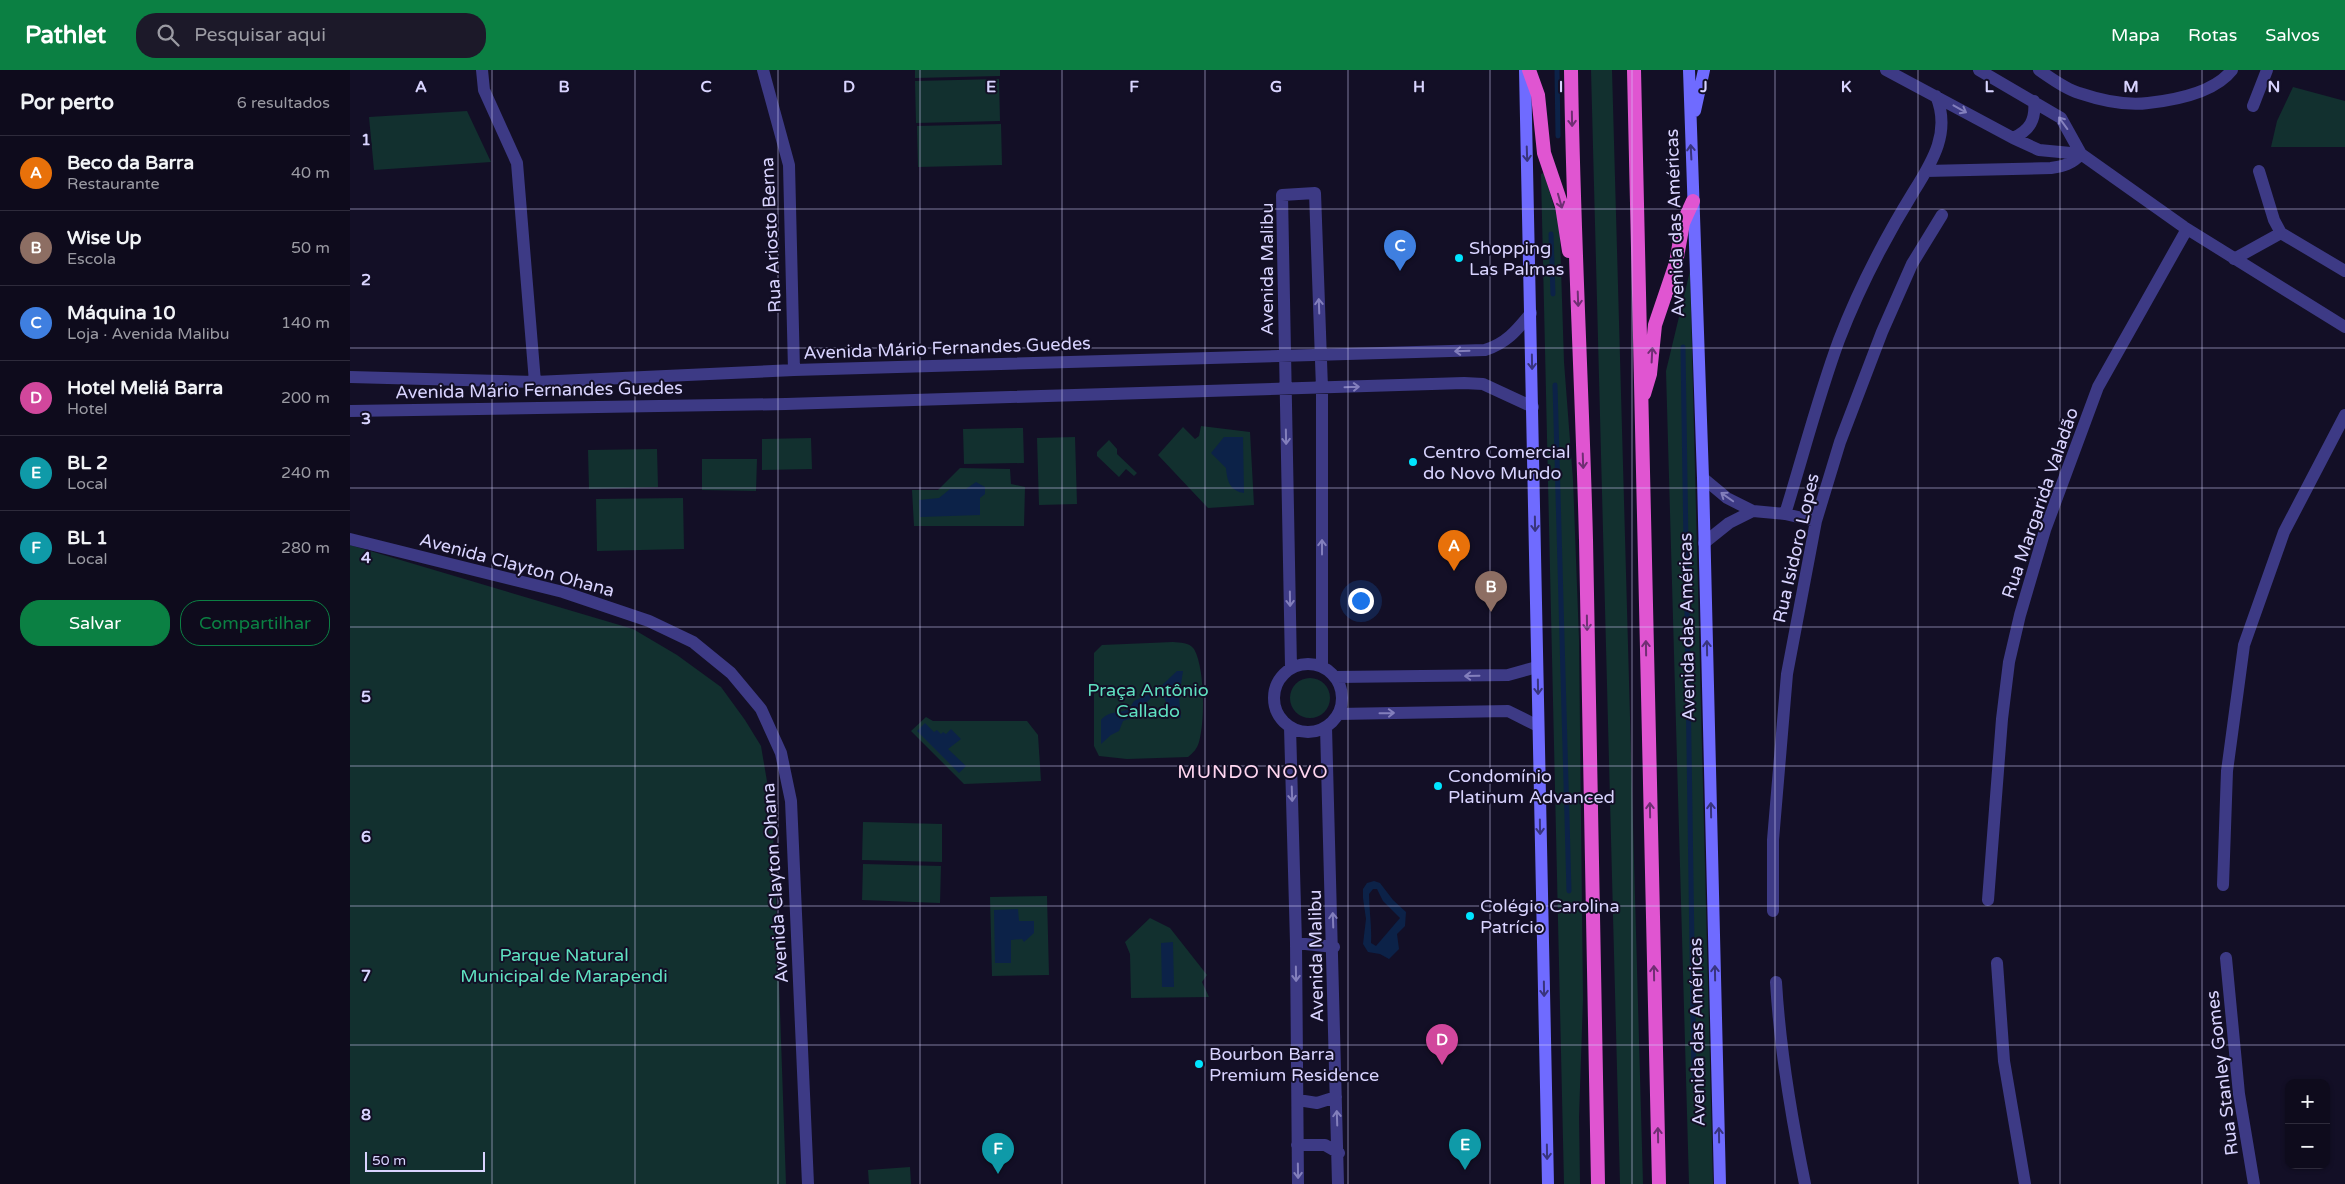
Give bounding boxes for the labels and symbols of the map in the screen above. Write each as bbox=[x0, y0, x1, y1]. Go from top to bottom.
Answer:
text: A bbox=[415, 77, 427, 97]
text: B bbox=[558, 77, 570, 97]
text: C bbox=[700, 77, 712, 97]
text: D bbox=[843, 77, 855, 97]
text: E bbox=[986, 77, 996, 97]
text: F bbox=[1129, 77, 1139, 97]
text: G bbox=[1270, 77, 1282, 97]
text: H bbox=[1413, 77, 1425, 97]
text: I bbox=[1559, 77, 1563, 97]
text: J bbox=[1699, 77, 1708, 97]
text: K bbox=[1841, 77, 1852, 97]
text: L bbox=[1984, 77, 1994, 97]
text: M bbox=[2123, 77, 2139, 97]
text: N bbox=[2268, 77, 2280, 97]
one-way arrow bbox=[1952, 105, 1967, 114]
one-way arrow bbox=[1567, 110, 1576, 126]
one-way arrow bbox=[2058, 116, 2068, 130]
street label: Avenida das Américas bbox=[1661, 128, 1689, 318]
text: 1 bbox=[361, 130, 371, 150]
one-way arrow bbox=[1686, 144, 1695, 160]
one-way arrow bbox=[1522, 145, 1532, 161]
street label: Rua Ariosto Berna bbox=[756, 157, 786, 313]
one-way arrow bbox=[1556, 193, 1566, 209]
street label: Avenida Malibu bbox=[1256, 203, 1278, 335]
pin: C bbox=[1384, 230, 1416, 271]
place label: Shopping Las Palmas bbox=[1469, 237, 1564, 280]
marker: Shopping Las Palmas bbox=[1453, 252, 1465, 264]
text: 2 bbox=[361, 270, 371, 290]
one-way arrow bbox=[1573, 290, 1583, 306]
one-way arrow bbox=[1315, 299, 1324, 315]
street label: Avenida Mário Fernandes Guedes bbox=[803, 332, 1091, 364]
one-way arrow bbox=[1454, 346, 1470, 355]
one-way arrow bbox=[1647, 347, 1656, 363]
one-way arrow bbox=[1527, 354, 1537, 370]
street label: Avenida Mário Fernandes Guedes bbox=[395, 376, 683, 404]
one-way arrow bbox=[1343, 382, 1359, 392]
street label: Rua Margarida Valadão bbox=[1997, 405, 2083, 601]
text: 3 bbox=[361, 409, 371, 429]
one-way arrow bbox=[1282, 429, 1291, 445]
place label: Centro Comercial do Novo Mundo bbox=[1423, 441, 1570, 484]
one-way arrow bbox=[1579, 453, 1588, 469]
marker: Centro Comercial do Novo Mundo bbox=[1407, 456, 1419, 468]
street label: Rua Isidoro Lopes bbox=[1768, 471, 1824, 625]
one-way arrow bbox=[1720, 491, 1734, 501]
one-way arrow bbox=[1530, 516, 1540, 532]
street label: Avenida Clayton Ohana bbox=[417, 528, 617, 602]
pin: A bbox=[1438, 530, 1470, 571]
street label: Avenida das Américas bbox=[1674, 533, 1700, 721]
one-way arrow bbox=[1317, 540, 1327, 556]
text: 4 bbox=[361, 548, 371, 568]
pin: B bbox=[1475, 571, 1507, 612]
your location bbox=[1348, 588, 1374, 614]
one-way arrow bbox=[1285, 591, 1294, 607]
one-way arrow bbox=[1582, 615, 1592, 631]
one-way arrow bbox=[1641, 640, 1651, 656]
one-way arrow bbox=[1702, 640, 1711, 656]
one-way arrow bbox=[1464, 671, 1480, 681]
one-way arrow bbox=[1533, 678, 1542, 694]
park label: Praça Antônio Callado bbox=[1087, 679, 1209, 722]
text: 5 bbox=[361, 687, 371, 707]
one-way arrow bbox=[1378, 708, 1395, 718]
district label: MUNDO NOVO bbox=[1177, 761, 1329, 783]
place label: Condomínio Platinum Advanced bbox=[1448, 765, 1615, 808]
marker: Condomínio Platinum Advanced bbox=[1432, 780, 1444, 792]
street label: Avenida Clayton Ohana bbox=[757, 782, 793, 984]
one-way arrow bbox=[1287, 785, 1297, 801]
one-way arrow bbox=[1645, 803, 1655, 819]
one-way arrow bbox=[1706, 803, 1715, 819]
one-way arrow bbox=[1536, 819, 1545, 835]
text: 6 bbox=[361, 827, 371, 847]
street label: Avenida Malibu bbox=[1304, 889, 1328, 1023]
place label: Colégio Carolina Patrício bbox=[1480, 895, 1620, 938]
marker: Colégio Carolina Patrício bbox=[1464, 910, 1476, 922]
one-way arrow bbox=[1328, 913, 1337, 929]
street label: Avenida das Américas bbox=[1684, 938, 1710, 1126]
park label: Parque Natural Municipal de Marapendi bbox=[460, 944, 668, 987]
one-way arrow bbox=[1292, 965, 1301, 981]
one-way arrow bbox=[1649, 965, 1659, 982]
one-way arrow bbox=[1710, 965, 1719, 981]
text: 7 bbox=[361, 966, 371, 986]
one-way arrow bbox=[1539, 981, 1549, 997]
street label: Rua Stanley Gomes bbox=[2201, 989, 2243, 1157]
pin: D bbox=[1426, 1024, 1458, 1065]
place label: Bourbon Barra Premium Residence bbox=[1209, 1043, 1379, 1086]
marker: Bourbon Barra Premium Residence bbox=[1193, 1058, 1205, 1070]
text: 8 bbox=[361, 1105, 371, 1125]
one-way arrow bbox=[1333, 1110, 1342, 1126]
one-way arrow bbox=[1653, 1128, 1663, 1144]
one-way arrow bbox=[1714, 1128, 1723, 1144]
pin: E bbox=[1449, 1129, 1481, 1170]
pin: F bbox=[982, 1133, 1014, 1174]
one-way arrow bbox=[1542, 1144, 1552, 1160]
scale bar bbox=[365, 1149, 485, 1172]
one-way arrow bbox=[1293, 1163, 1302, 1179]

